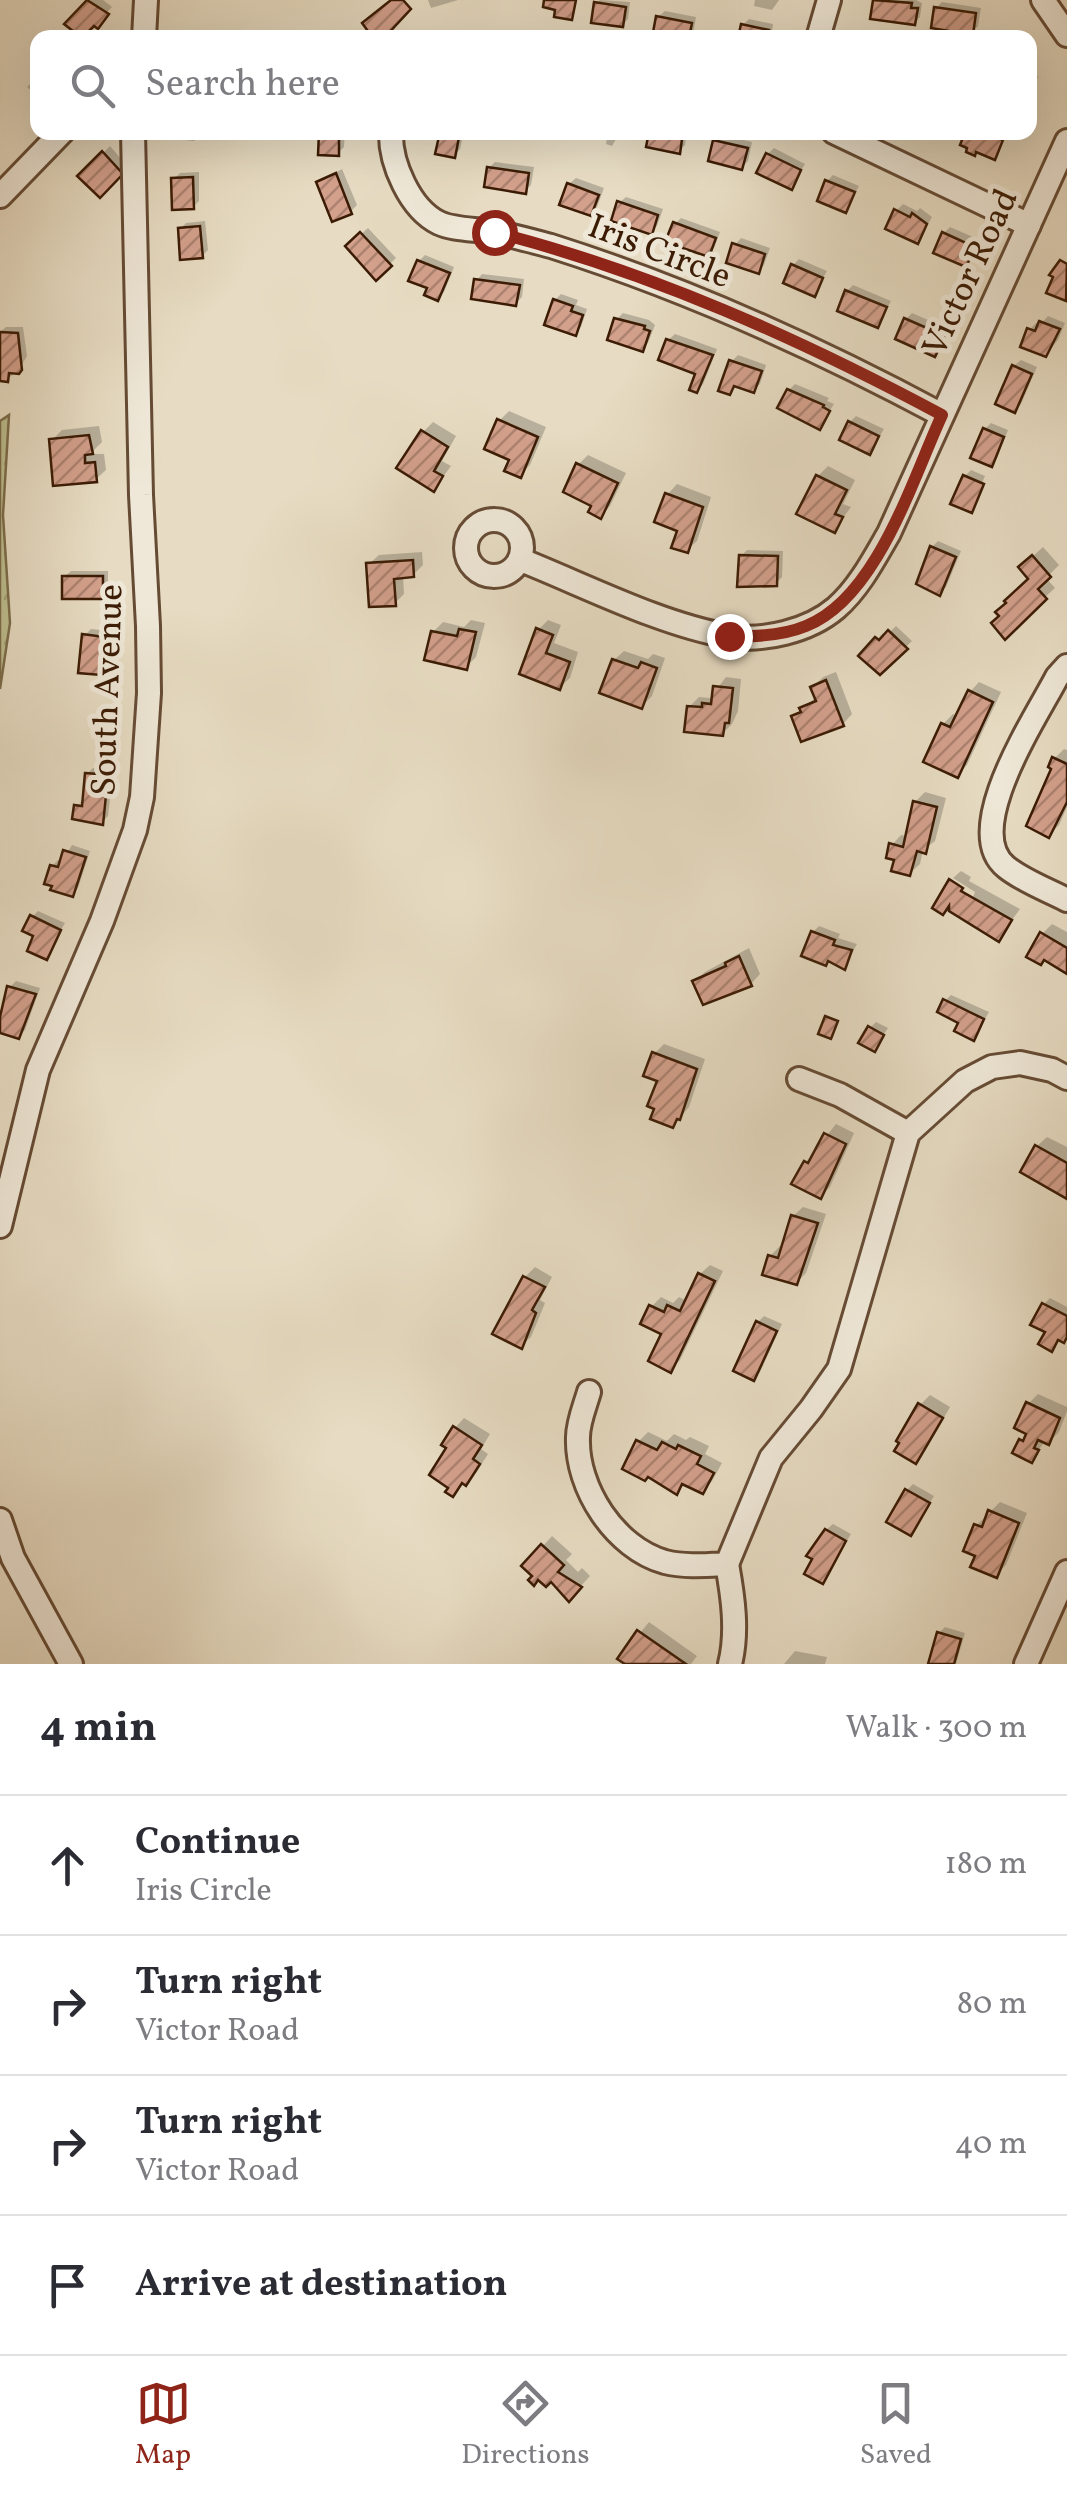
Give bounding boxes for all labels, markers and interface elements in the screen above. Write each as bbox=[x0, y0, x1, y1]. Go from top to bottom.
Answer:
search box bbox=[30, 30, 1037, 140]
icon: search bbox=[65, 58, 120, 113]
text: Search here bbox=[145, 59, 340, 112]
street label: Victor Road bbox=[912, 182, 1031, 365]
street label: Iris Circle bbox=[581, 204, 737, 302]
route start bbox=[472, 210, 518, 256]
street label: South Avenue bbox=[81, 583, 137, 797]
route end bbox=[707, 614, 753, 660]
text: 4 min bbox=[40, 1700, 157, 1759]
text: Walk · 300 m bbox=[846, 1707, 1027, 1751]
text: Continue bbox=[135, 1817, 300, 1870]
icon: ahead bbox=[40, 1838, 95, 1893]
text: 180 m bbox=[944, 1843, 1027, 1887]
text: Iris Circle bbox=[135, 1870, 272, 1914]
text: Turn right bbox=[135, 1957, 322, 2010]
icon: right bbox=[40, 1978, 95, 2033]
text: 80 m bbox=[957, 1983, 1027, 2027]
text: Victor Road bbox=[135, 2010, 299, 2054]
text: Turn right bbox=[135, 2097, 322, 2150]
icon: right bbox=[40, 2118, 95, 2173]
text: 40 m bbox=[955, 2123, 1027, 2167]
text: Victor Road bbox=[135, 2150, 299, 2194]
icon: arrive bbox=[40, 2258, 95, 2313]
text: Arrive at destination bbox=[135, 2259, 508, 2312]
tab: Map bbox=[135, 2376, 191, 2475]
tab: Directions bbox=[461, 2376, 590, 2475]
tab: Saved bbox=[860, 2376, 932, 2475]

